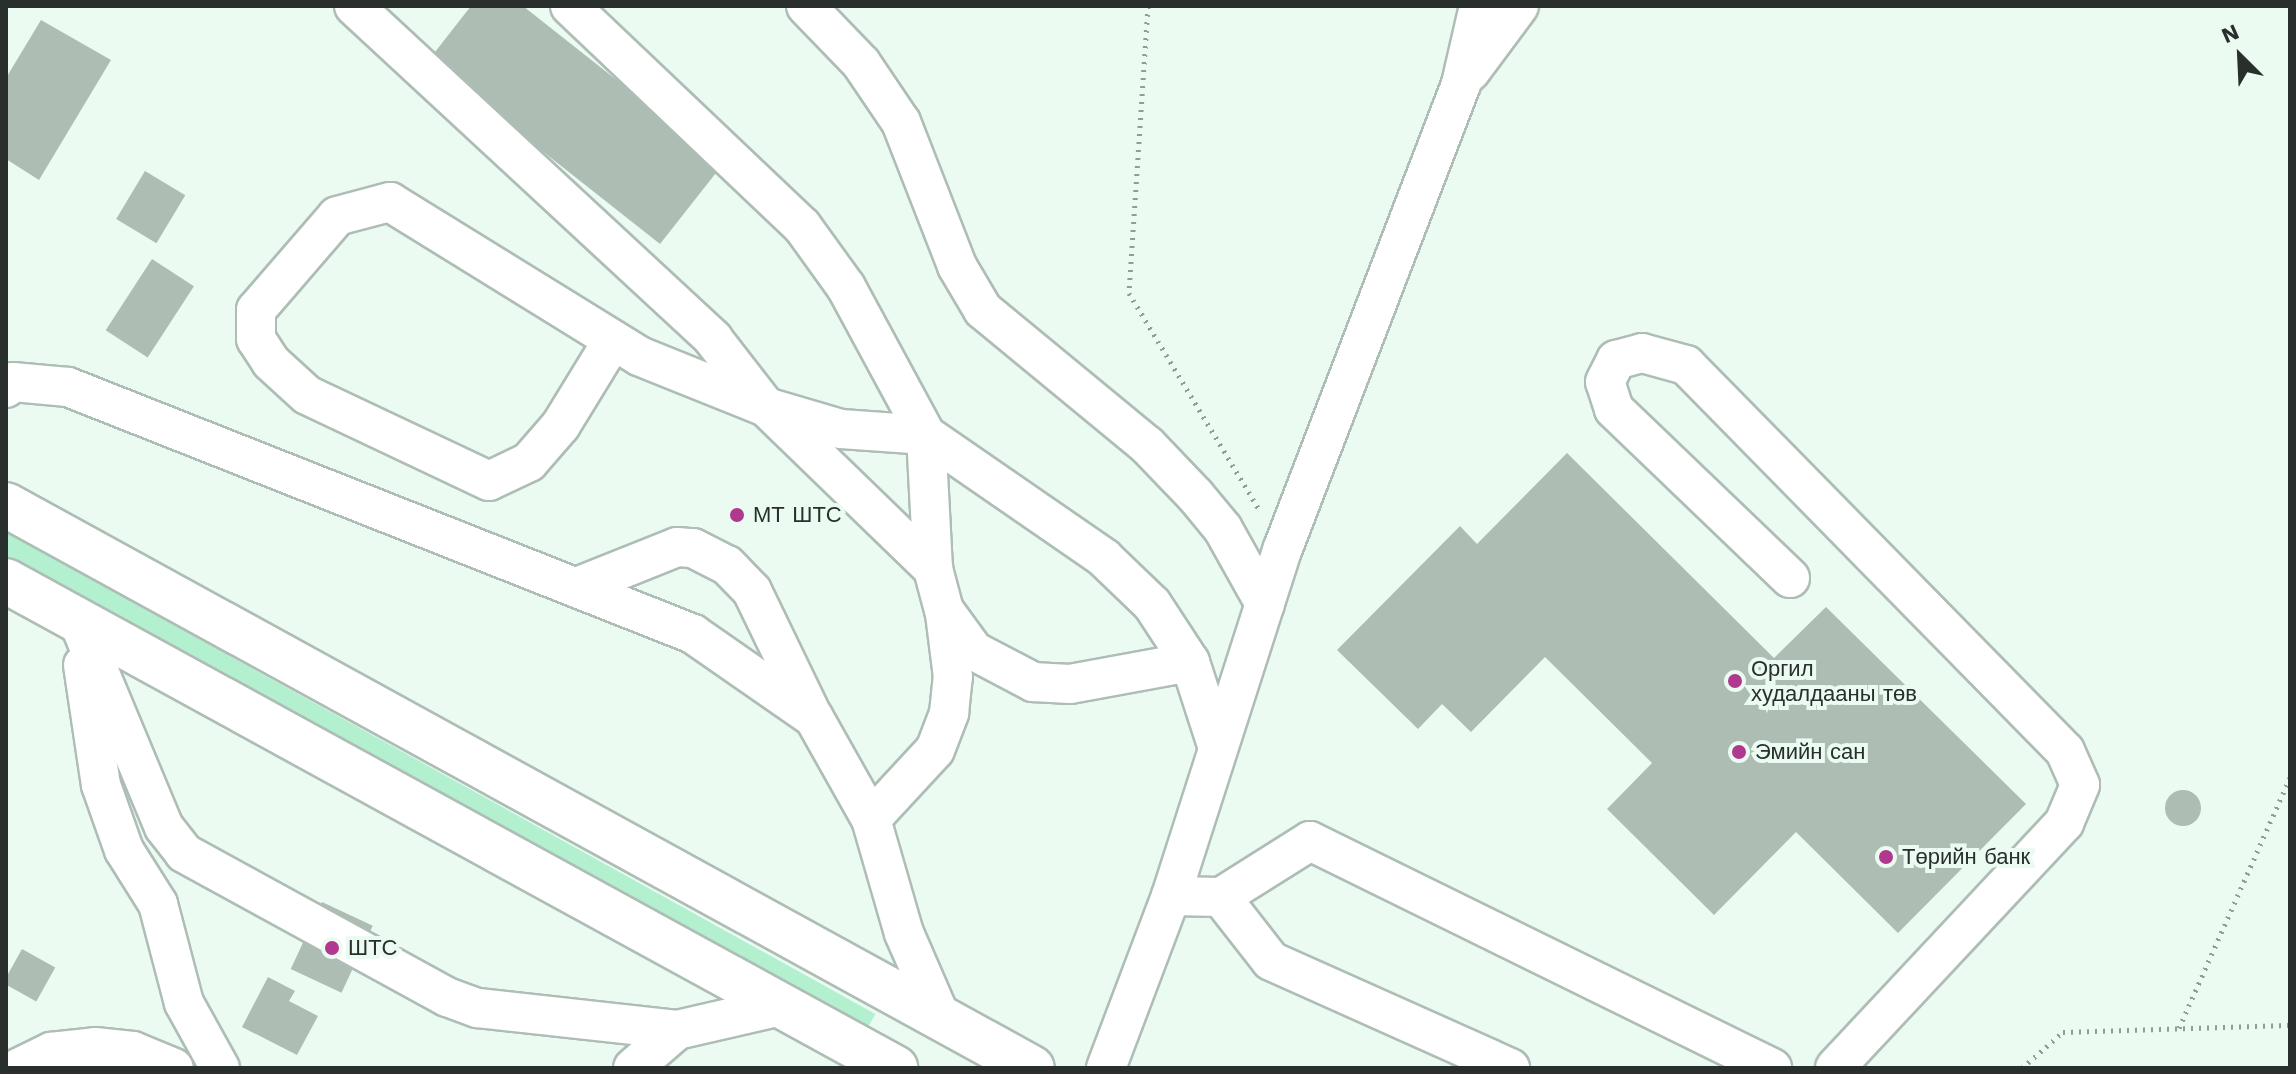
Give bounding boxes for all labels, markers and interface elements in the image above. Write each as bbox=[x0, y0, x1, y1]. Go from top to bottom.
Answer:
north arrow bbox=[2200, 16, 2280, 96]
text: N bbox=[2217, 19, 2243, 48]
place label: МТ ШТС bbox=[753, 502, 842, 528]
marker: МТ ШТС bbox=[728, 506, 746, 524]
place label: Оргил худалдааны төв bbox=[1751, 655, 1917, 706]
marker: Оргил худалдааны төв bbox=[1726, 672, 1744, 690]
place label: Эмийн сан bbox=[1755, 739, 1865, 765]
marker: Эмийн сан bbox=[1730, 743, 1748, 761]
place label: Төрийн банк bbox=[1902, 844, 2030, 870]
marker: Төрийн банк bbox=[1877, 848, 1895, 866]
place label: ШТС bbox=[348, 935, 397, 961]
marker: ШТС bbox=[323, 939, 341, 957]

